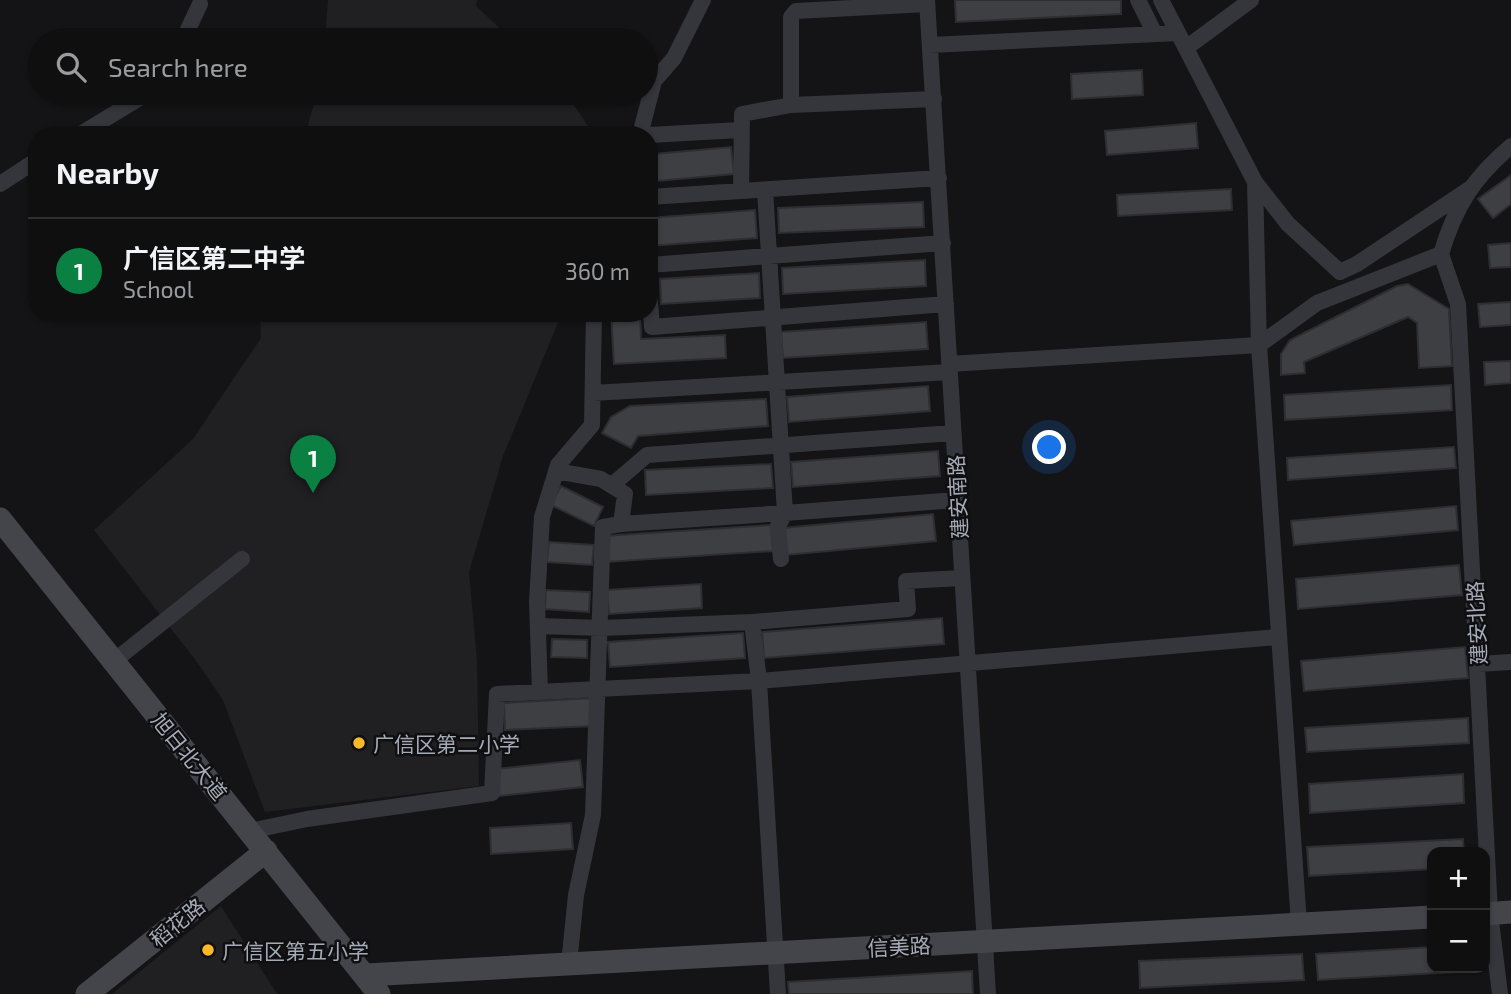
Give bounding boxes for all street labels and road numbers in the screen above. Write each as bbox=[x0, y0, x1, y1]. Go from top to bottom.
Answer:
street label: 建安南路 bbox=[942, 454, 972, 540]
street label: 建安北路 bbox=[1461, 580, 1491, 666]
street label: 旭日北大道 bbox=[147, 707, 233, 805]
street label: 稻花路 bbox=[145, 892, 209, 952]
street label: 信美路 bbox=[867, 932, 931, 960]

